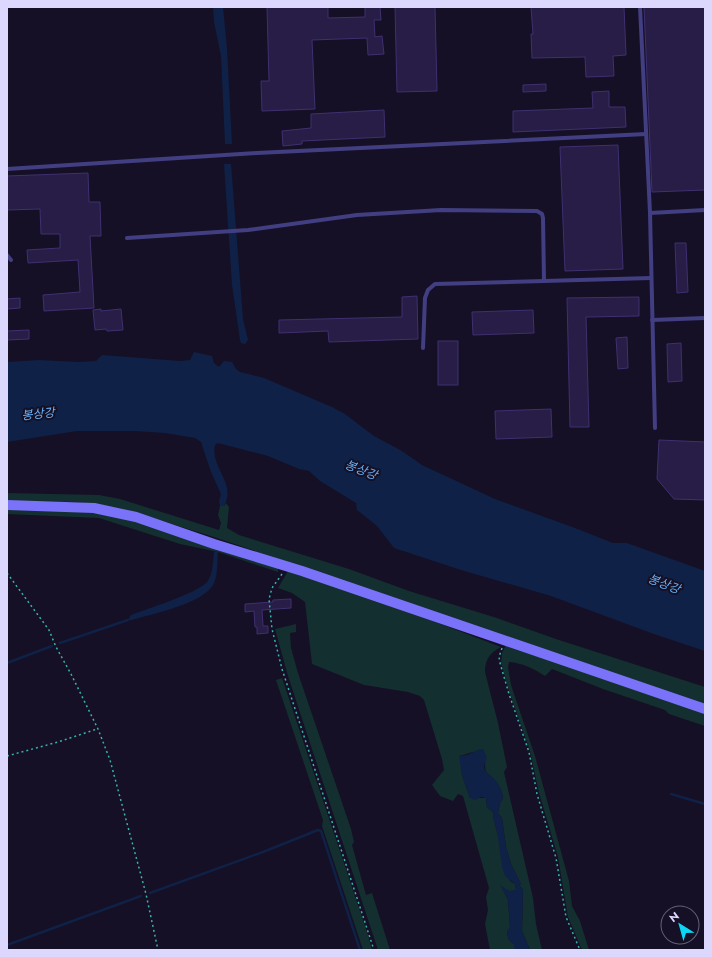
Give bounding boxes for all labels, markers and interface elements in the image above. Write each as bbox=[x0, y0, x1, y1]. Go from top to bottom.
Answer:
water label: 봉상강 bbox=[21, 403, 57, 425]
water label: 봉상강 bbox=[342, 456, 382, 485]
water label: 봉상강 bbox=[645, 570, 685, 599]
north arrow bbox=[660, 905, 700, 945]
text: N bbox=[666, 908, 682, 926]

